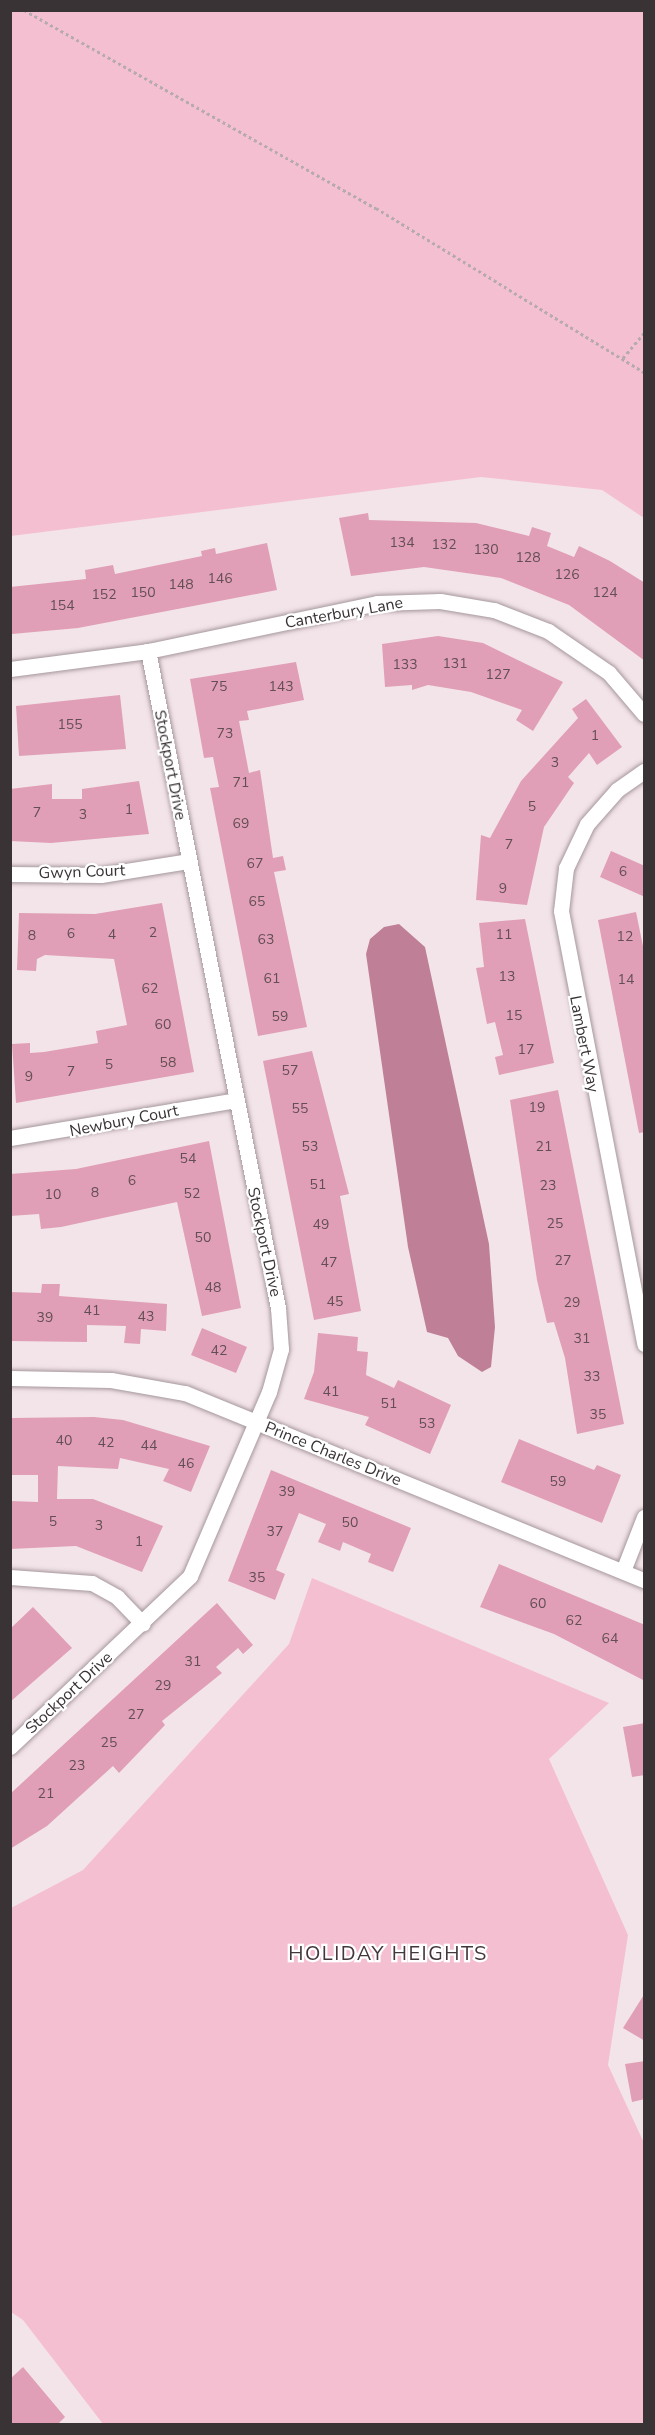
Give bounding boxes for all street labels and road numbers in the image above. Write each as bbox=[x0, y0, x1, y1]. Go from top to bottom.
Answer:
street label: Canterbury Lane bbox=[284, 593, 404, 633]
street label: Stockport Drive bbox=[150, 708, 190, 822]
street label: Gwyn Court bbox=[38, 861, 126, 883]
street label: Lambert Way bbox=[565, 994, 603, 1094]
street label: Newbury Court bbox=[68, 1101, 180, 1141]
street label: Stockport Drive bbox=[243, 1185, 285, 1299]
street label: Prince Charles Drive bbox=[262, 1418, 404, 1490]
street label: Stockport Drive bbox=[22, 1648, 116, 1738]

